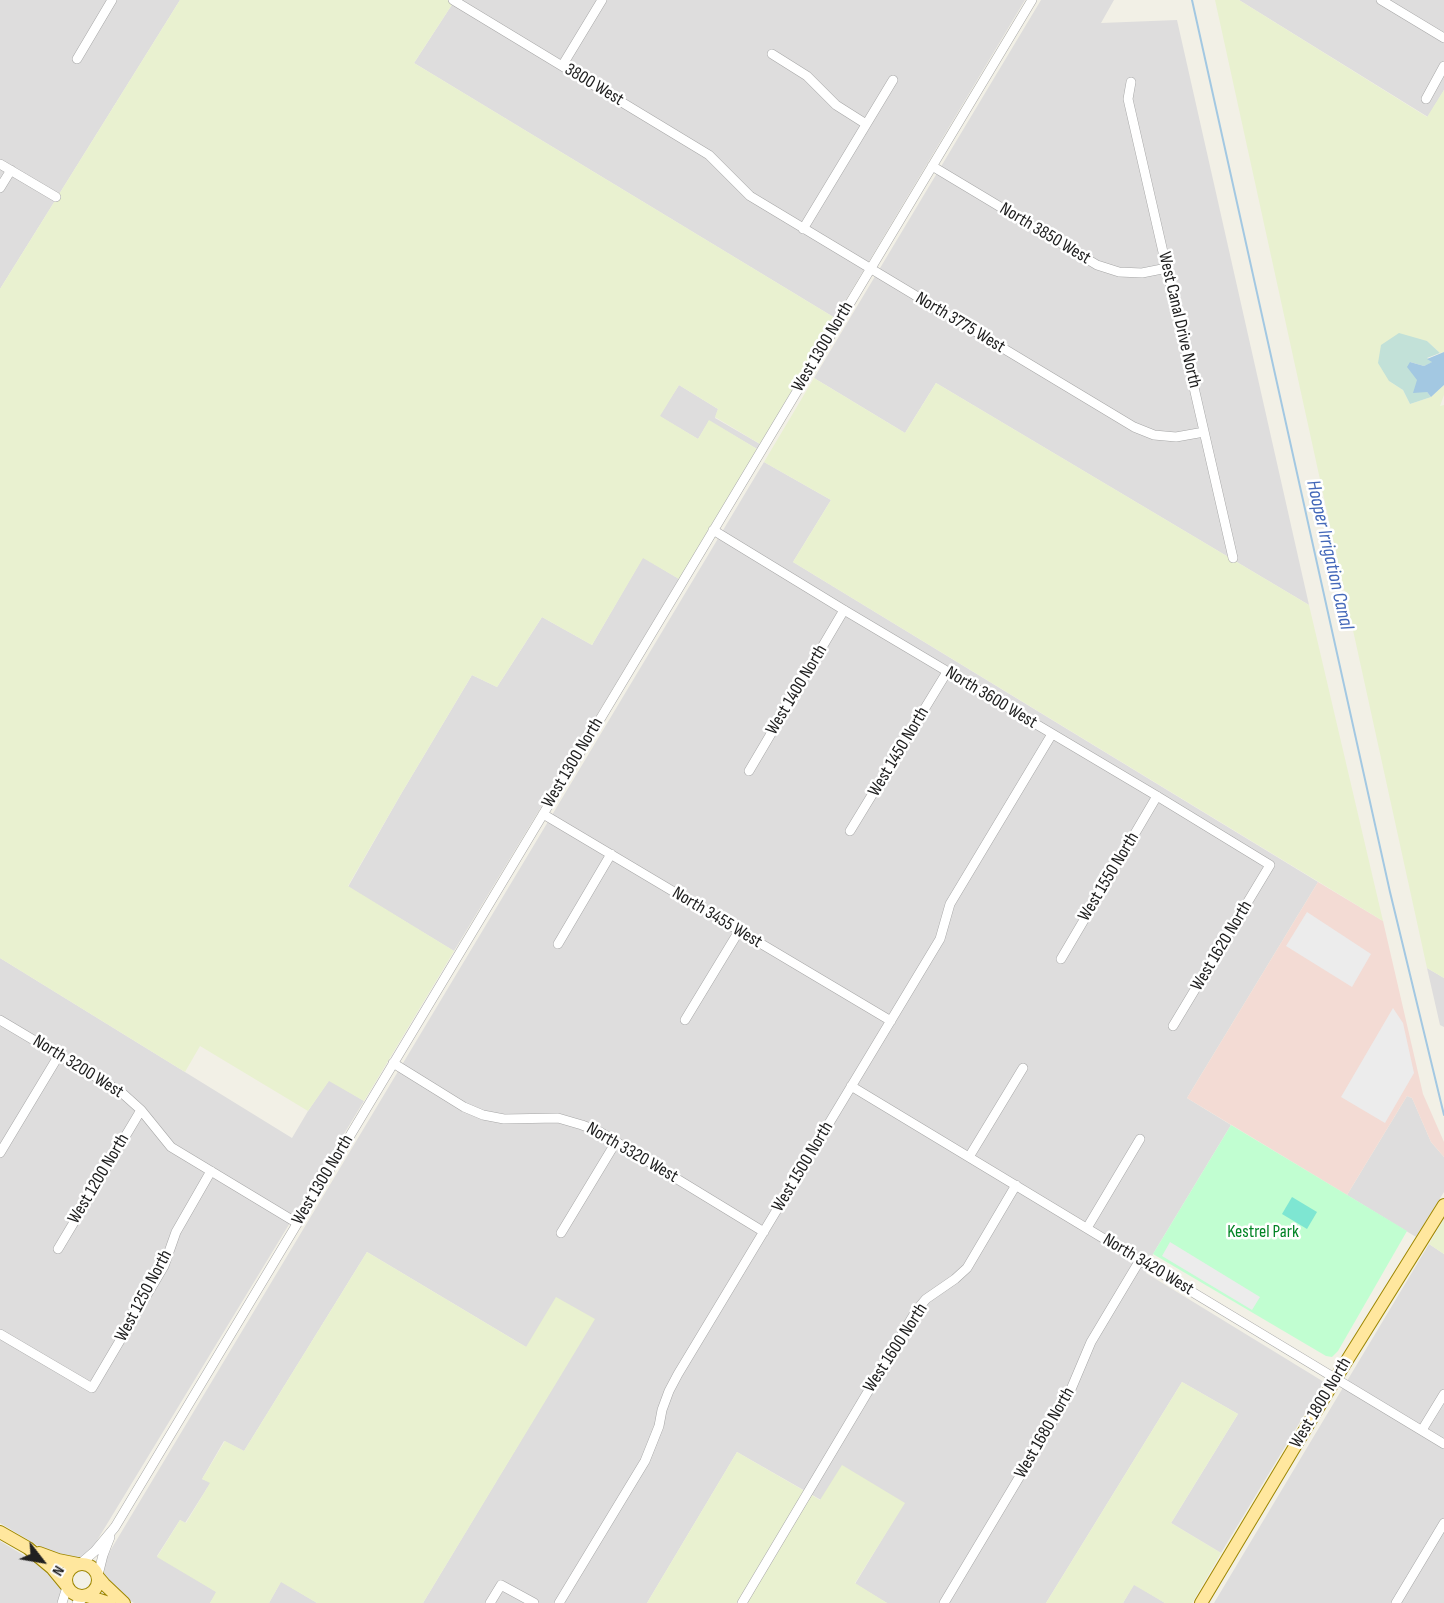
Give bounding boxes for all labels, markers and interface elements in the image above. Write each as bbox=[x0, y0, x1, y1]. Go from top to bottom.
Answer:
street label: 3800 West bbox=[561, 59, 627, 111]
street label: North 3850 West bbox=[996, 198, 1094, 270]
street label: West Canal Drive North bbox=[1153, 250, 1205, 390]
street label: North 3775 West bbox=[911, 288, 1009, 358]
street label: West 1300 North bbox=[788, 298, 858, 396]
water label: Hooper Irrigation Canal bbox=[1300, 478, 1358, 632]
street label: West 1400 North bbox=[762, 641, 832, 739]
street label: North 3600 West bbox=[941, 662, 1041, 734]
street label: West 1450 North bbox=[864, 703, 934, 801]
street label: West 1300 North bbox=[538, 714, 608, 812]
street label: West 1550 North bbox=[1074, 828, 1144, 926]
street label: North 3455 West bbox=[668, 883, 766, 953]
street label: West 1620 North bbox=[1187, 897, 1257, 995]
street label: North 3200 West bbox=[29, 1031, 127, 1103]
street label: North 3320 West bbox=[582, 1118, 682, 1188]
street label: West 1500 North bbox=[768, 1118, 838, 1216]
street label: West 1200 North bbox=[64, 1130, 134, 1228]
street label: West 1300 North bbox=[288, 1131, 358, 1229]
park label: Kestrel Park bbox=[1227, 1221, 1299, 1243]
street label: North 3420 West bbox=[1099, 1229, 1197, 1301]
street label: West 1250 North bbox=[111, 1246, 177, 1346]
street label: West 1600 North bbox=[859, 1299, 933, 1397]
street label: West 1800 North bbox=[1286, 1354, 1356, 1452]
street label: West 1680 North bbox=[1010, 1384, 1080, 1482]
north arrow bbox=[12, 1531, 72, 1591]
text: N bbox=[48, 1562, 68, 1579]

